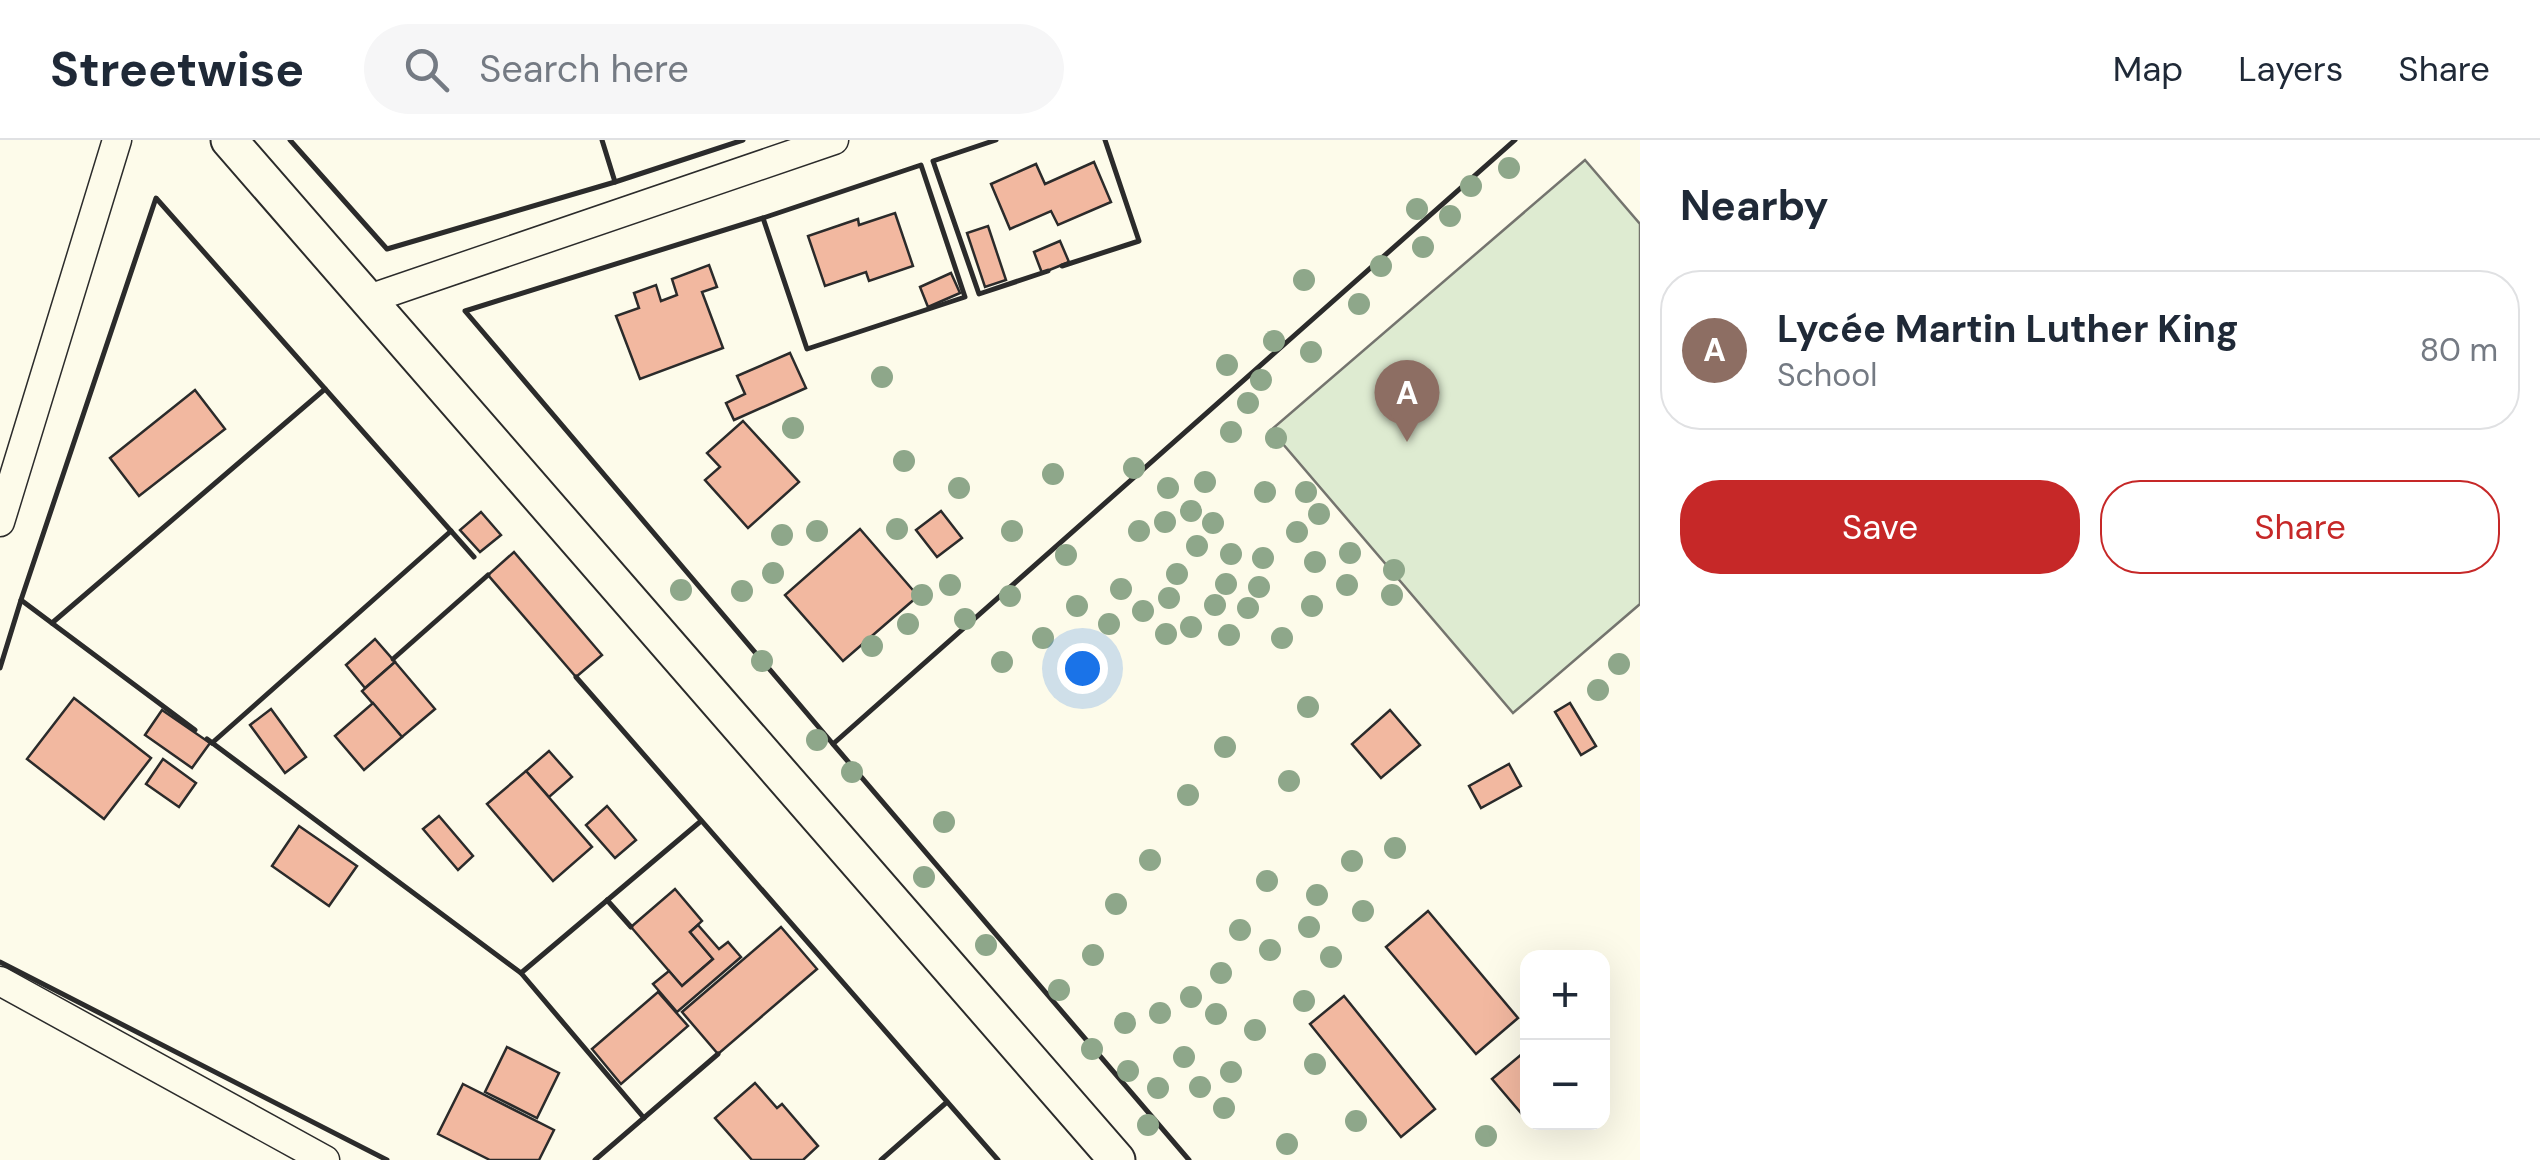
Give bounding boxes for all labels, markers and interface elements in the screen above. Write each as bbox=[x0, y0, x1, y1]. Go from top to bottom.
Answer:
search box bbox=[364, 24, 1064, 114]
text: Streetwise bbox=[50, 38, 304, 101]
icon: search bbox=[399, 42, 454, 97]
text: Search here bbox=[479, 44, 689, 94]
text: Map bbox=[2113, 46, 2183, 92]
text: Layers bbox=[2238, 46, 2343, 92]
text: Share bbox=[2398, 46, 2490, 92]
text: Nearby bbox=[1680, 178, 1829, 233]
text: Lycée Martin Luther King bbox=[1777, 304, 2239, 354]
text: A bbox=[1703, 329, 1726, 371]
text: 80 m bbox=[2420, 329, 2498, 371]
text: School bbox=[1777, 354, 1877, 396]
pin: A bbox=[1374, 360, 1440, 442]
button: Save bbox=[1680, 480, 2080, 574]
button: Share bbox=[2100, 480, 2500, 574]
your location bbox=[1057, 643, 1108, 694]
map controls bbox=[1520, 950, 1610, 1130]
button: + bbox=[1520, 950, 1610, 1040]
button: − bbox=[1520, 1040, 1610, 1130]

